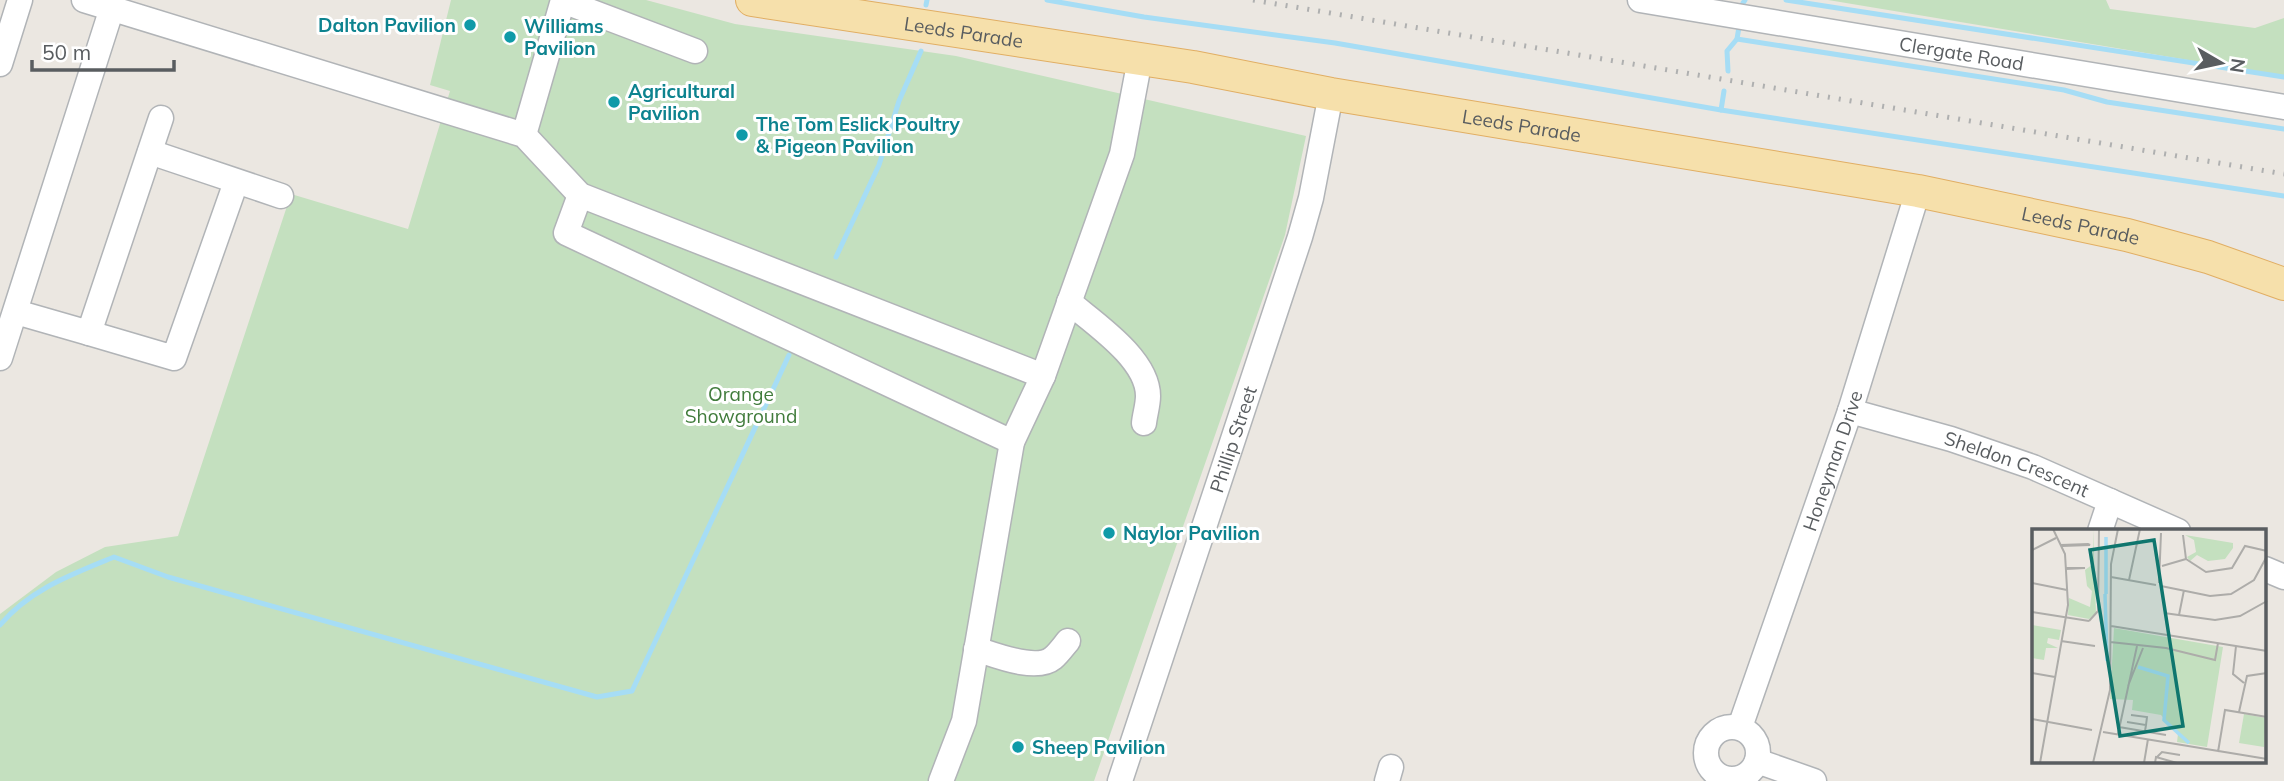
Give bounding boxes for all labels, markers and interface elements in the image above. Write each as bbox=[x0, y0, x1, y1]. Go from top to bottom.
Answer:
street label: Leeds Parade bbox=[902, 11, 1025, 53]
place label: Dalton Pavilion bbox=[318, 13, 456, 37]
place label: Williams Pavilion bbox=[524, 14, 604, 60]
marker: Dalton Pavilion bbox=[462, 17, 478, 33]
scale bar bbox=[32, 28, 173, 72]
north arrow bbox=[2186, 28, 2256, 98]
marker: Williams Pavilion bbox=[502, 29, 518, 45]
street label: Clergate Road bbox=[1897, 31, 2026, 76]
text: 50 m bbox=[42, 39, 91, 65]
text: N bbox=[2225, 57, 2251, 75]
place label: Agricultural Pavilion bbox=[628, 79, 735, 125]
marker: Agricultural Pavilion bbox=[606, 94, 622, 110]
street label: Leeds Parade bbox=[1461, 104, 1583, 147]
place label: The Tom Eslick Poultry & Pigeon Pavilion bbox=[756, 112, 961, 158]
marker: The Tom Eslick Poultry & Pigeon Pavilion bbox=[734, 127, 750, 143]
street label: Leeds Parade bbox=[2020, 201, 2143, 250]
park label: Orange Showground bbox=[685, 382, 797, 428]
street label: Phillip Street bbox=[1204, 383, 1262, 495]
street label: Honeyman Drive bbox=[1797, 387, 1868, 534]
street label: Sheldon Crescent bbox=[1942, 426, 2093, 502]
place label: Naylor Pavilion bbox=[1123, 521, 1260, 545]
marker: Naylor Pavilion bbox=[1101, 525, 1117, 541]
inset map bbox=[2032, 529, 2266, 764]
place label: Sheep Pavilion bbox=[1032, 735, 1165, 759]
marker: Sheep Pavilion bbox=[1010, 739, 1026, 755]

